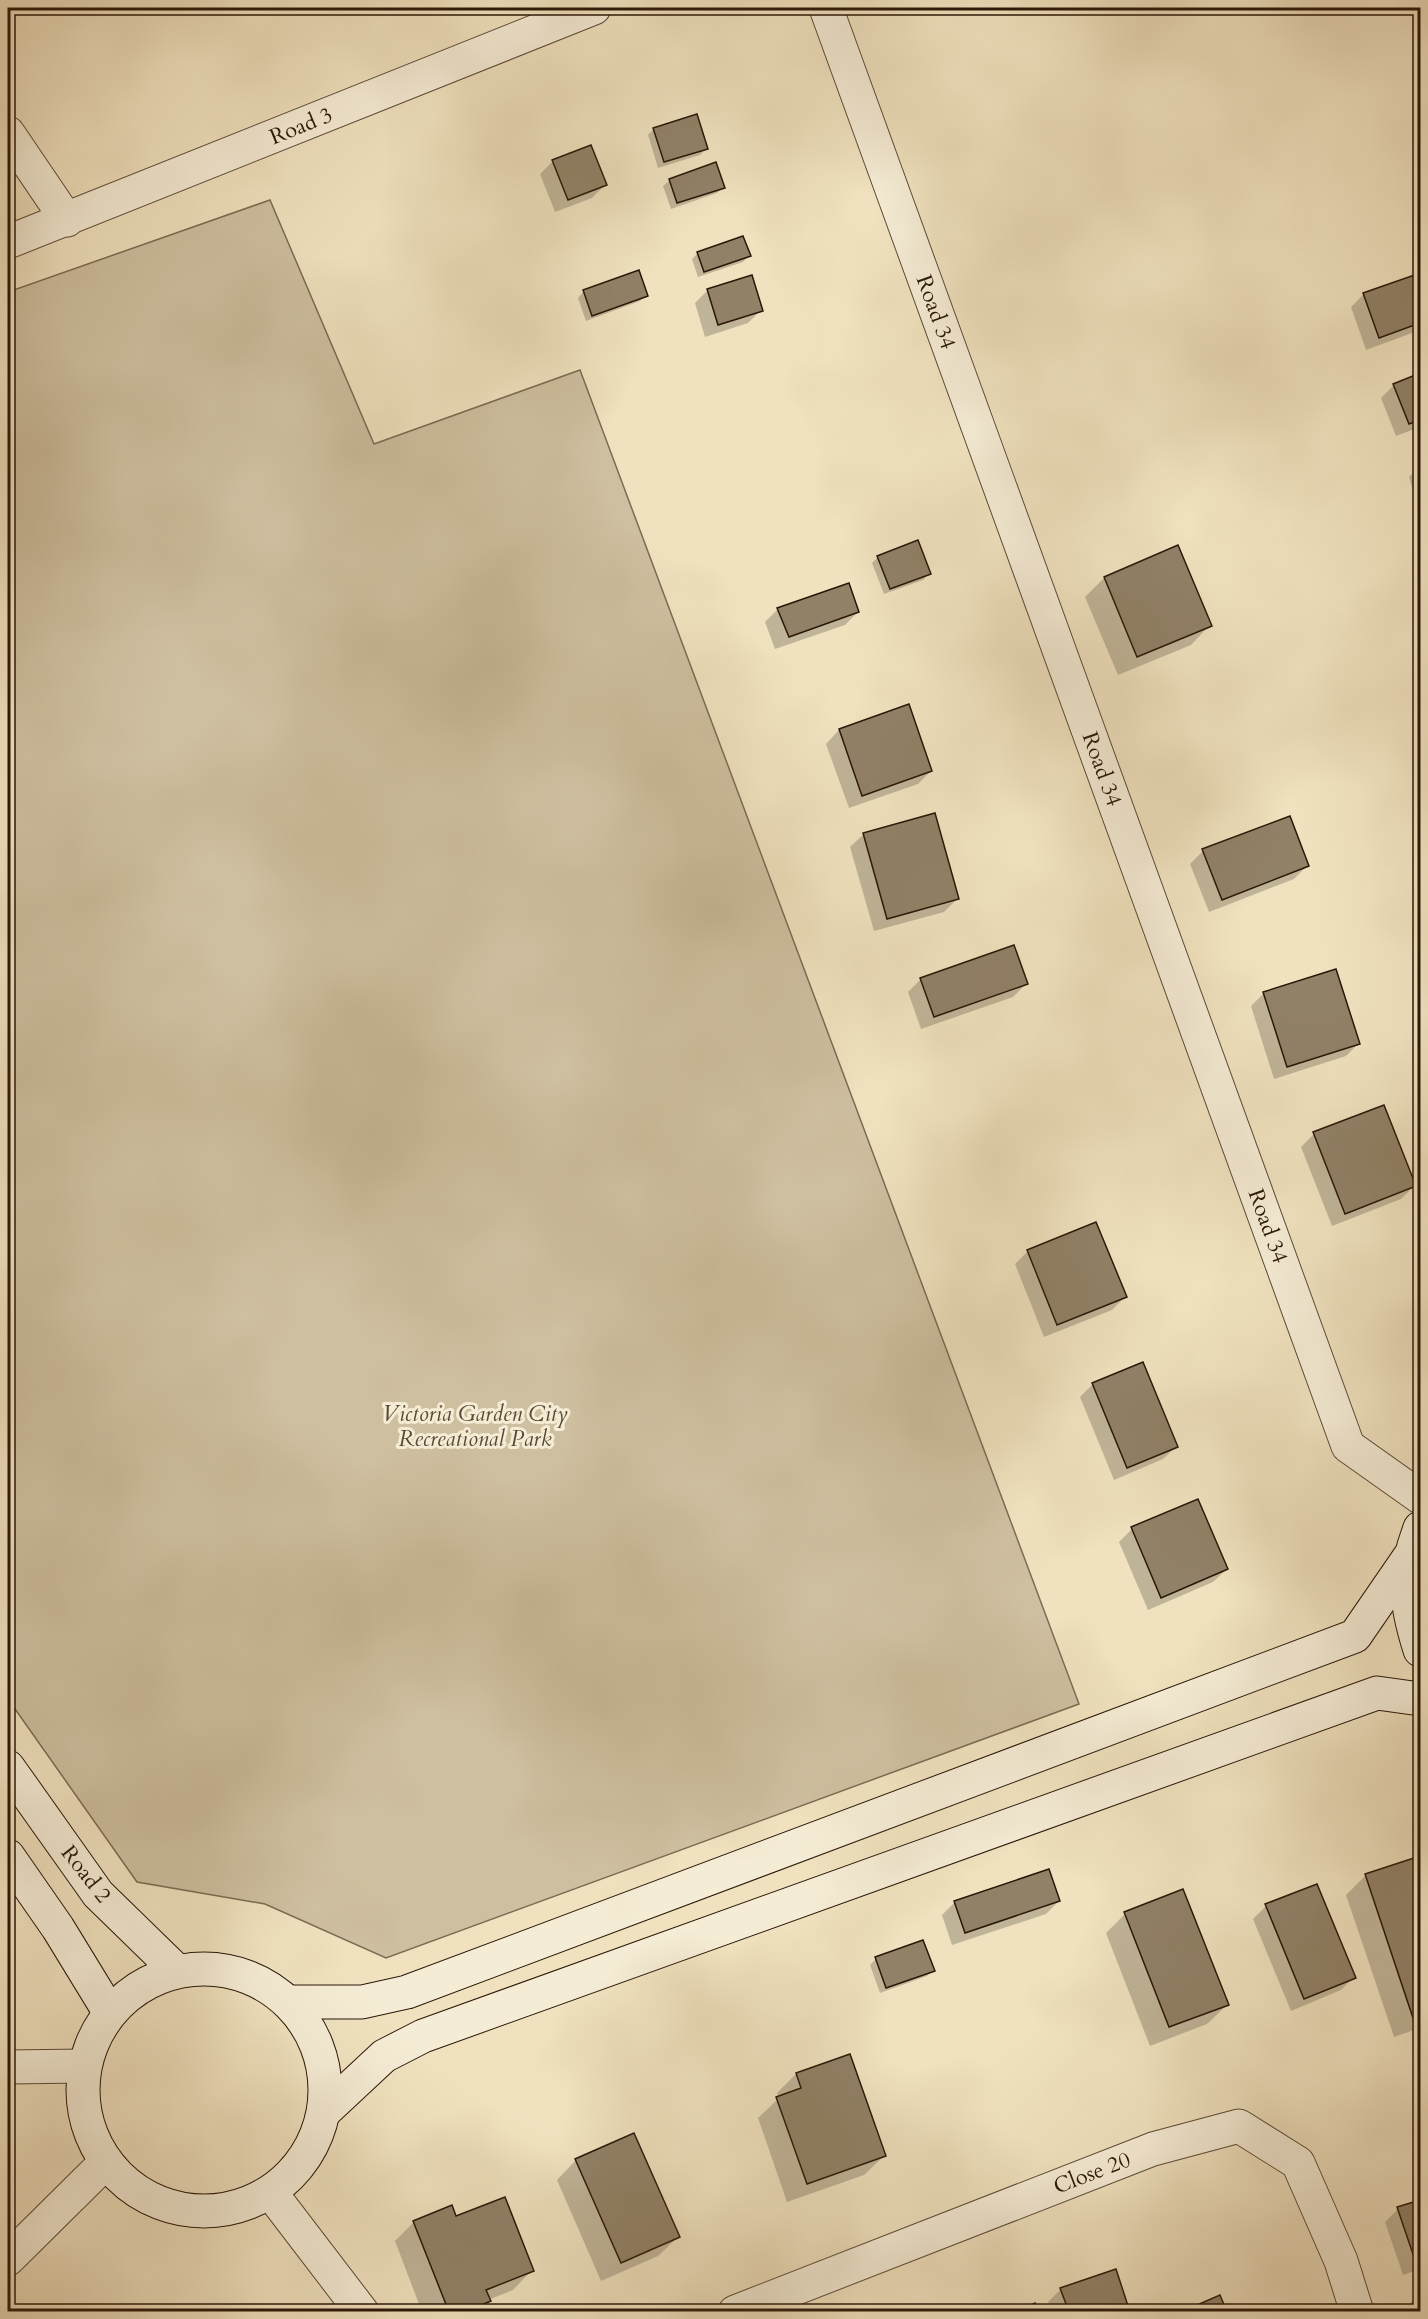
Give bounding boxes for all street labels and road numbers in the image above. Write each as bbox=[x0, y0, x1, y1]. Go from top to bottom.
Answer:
street label: Road 3 bbox=[265, 100, 337, 152]
street label: Road 34 bbox=[909, 271, 963, 353]
street label: Road 34 bbox=[1075, 728, 1129, 810]
street label: Road 34 bbox=[1241, 1185, 1295, 1267]
street label: Road 2 bbox=[54, 1839, 118, 1909]
street label: Close 20 bbox=[1049, 2145, 1135, 2201]

